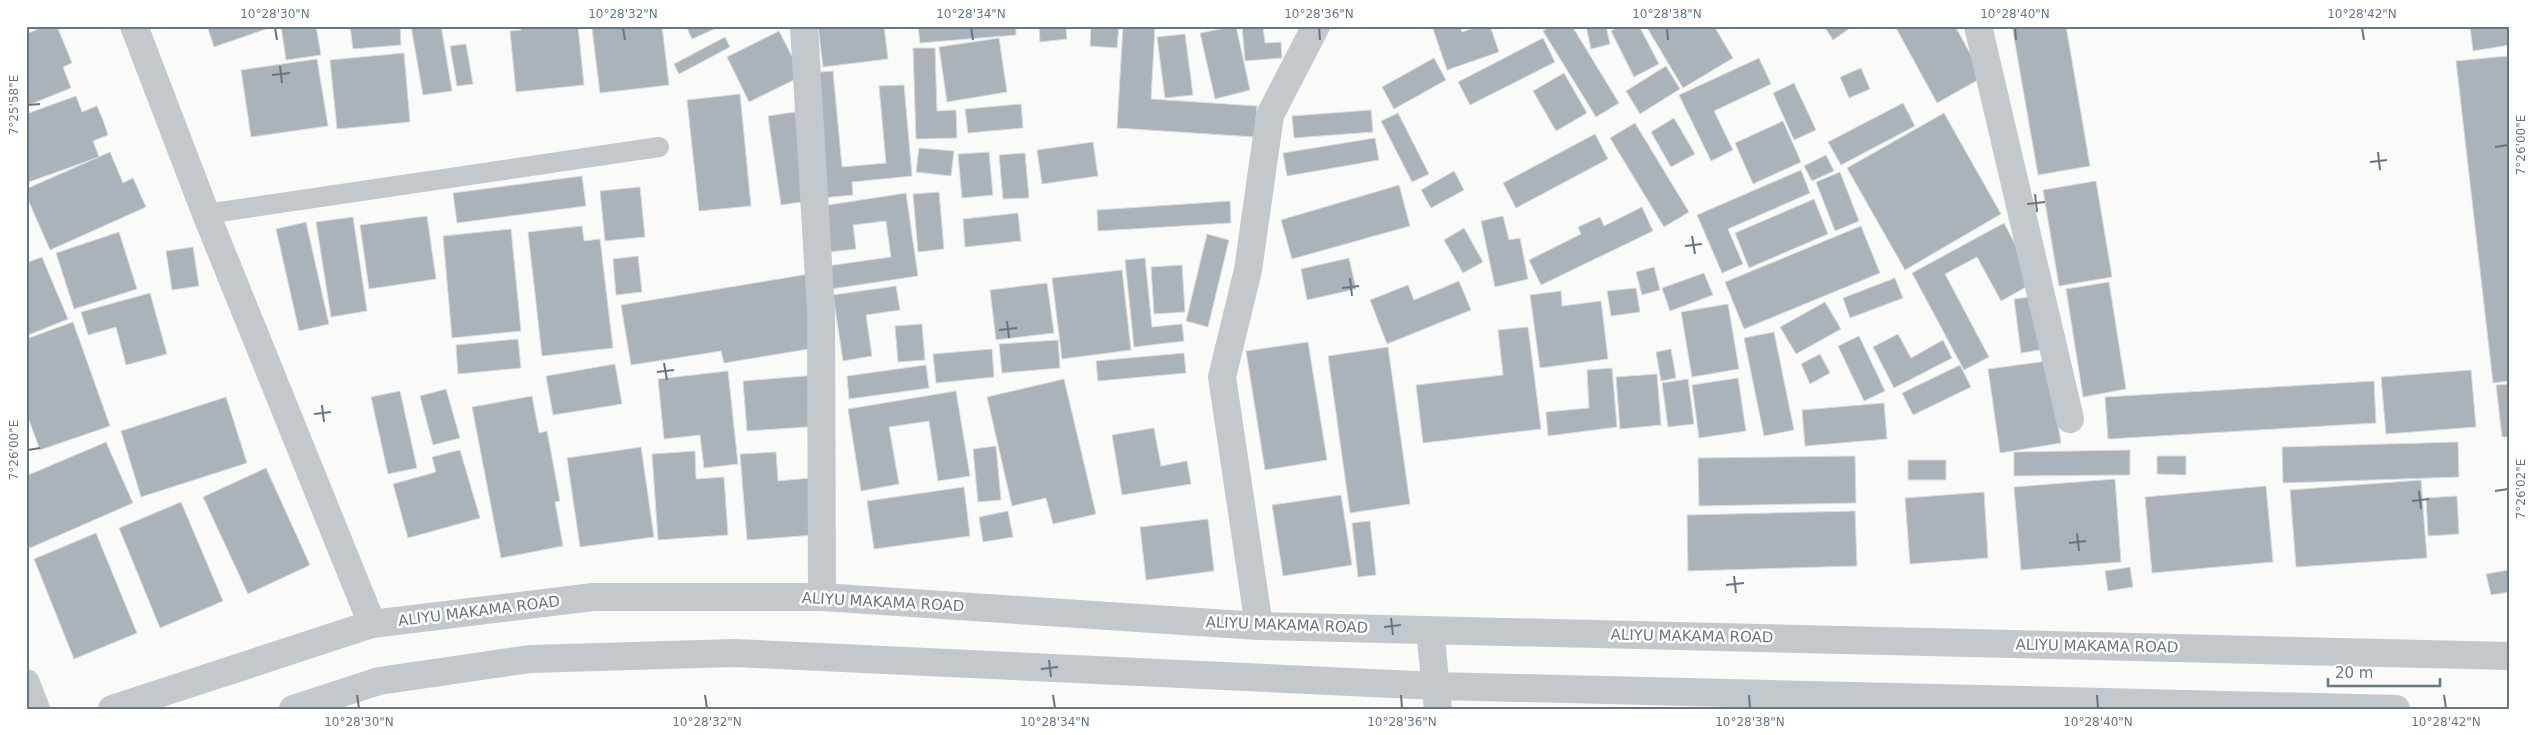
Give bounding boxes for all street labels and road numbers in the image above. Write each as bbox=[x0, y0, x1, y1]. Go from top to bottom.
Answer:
street label: ALIYU MAKAMA ROAD bbox=[801, 589, 965, 615]
street label: ALIYU MAKAMA ROAD bbox=[397, 592, 561, 630]
street label: ALIYU MAKAMA ROAD bbox=[1205, 613, 1369, 637]
street label: ALIYU MAKAMA ROAD bbox=[1610, 626, 1774, 646]
street label: ALIYU MAKAMA ROAD bbox=[2015, 636, 2179, 656]

